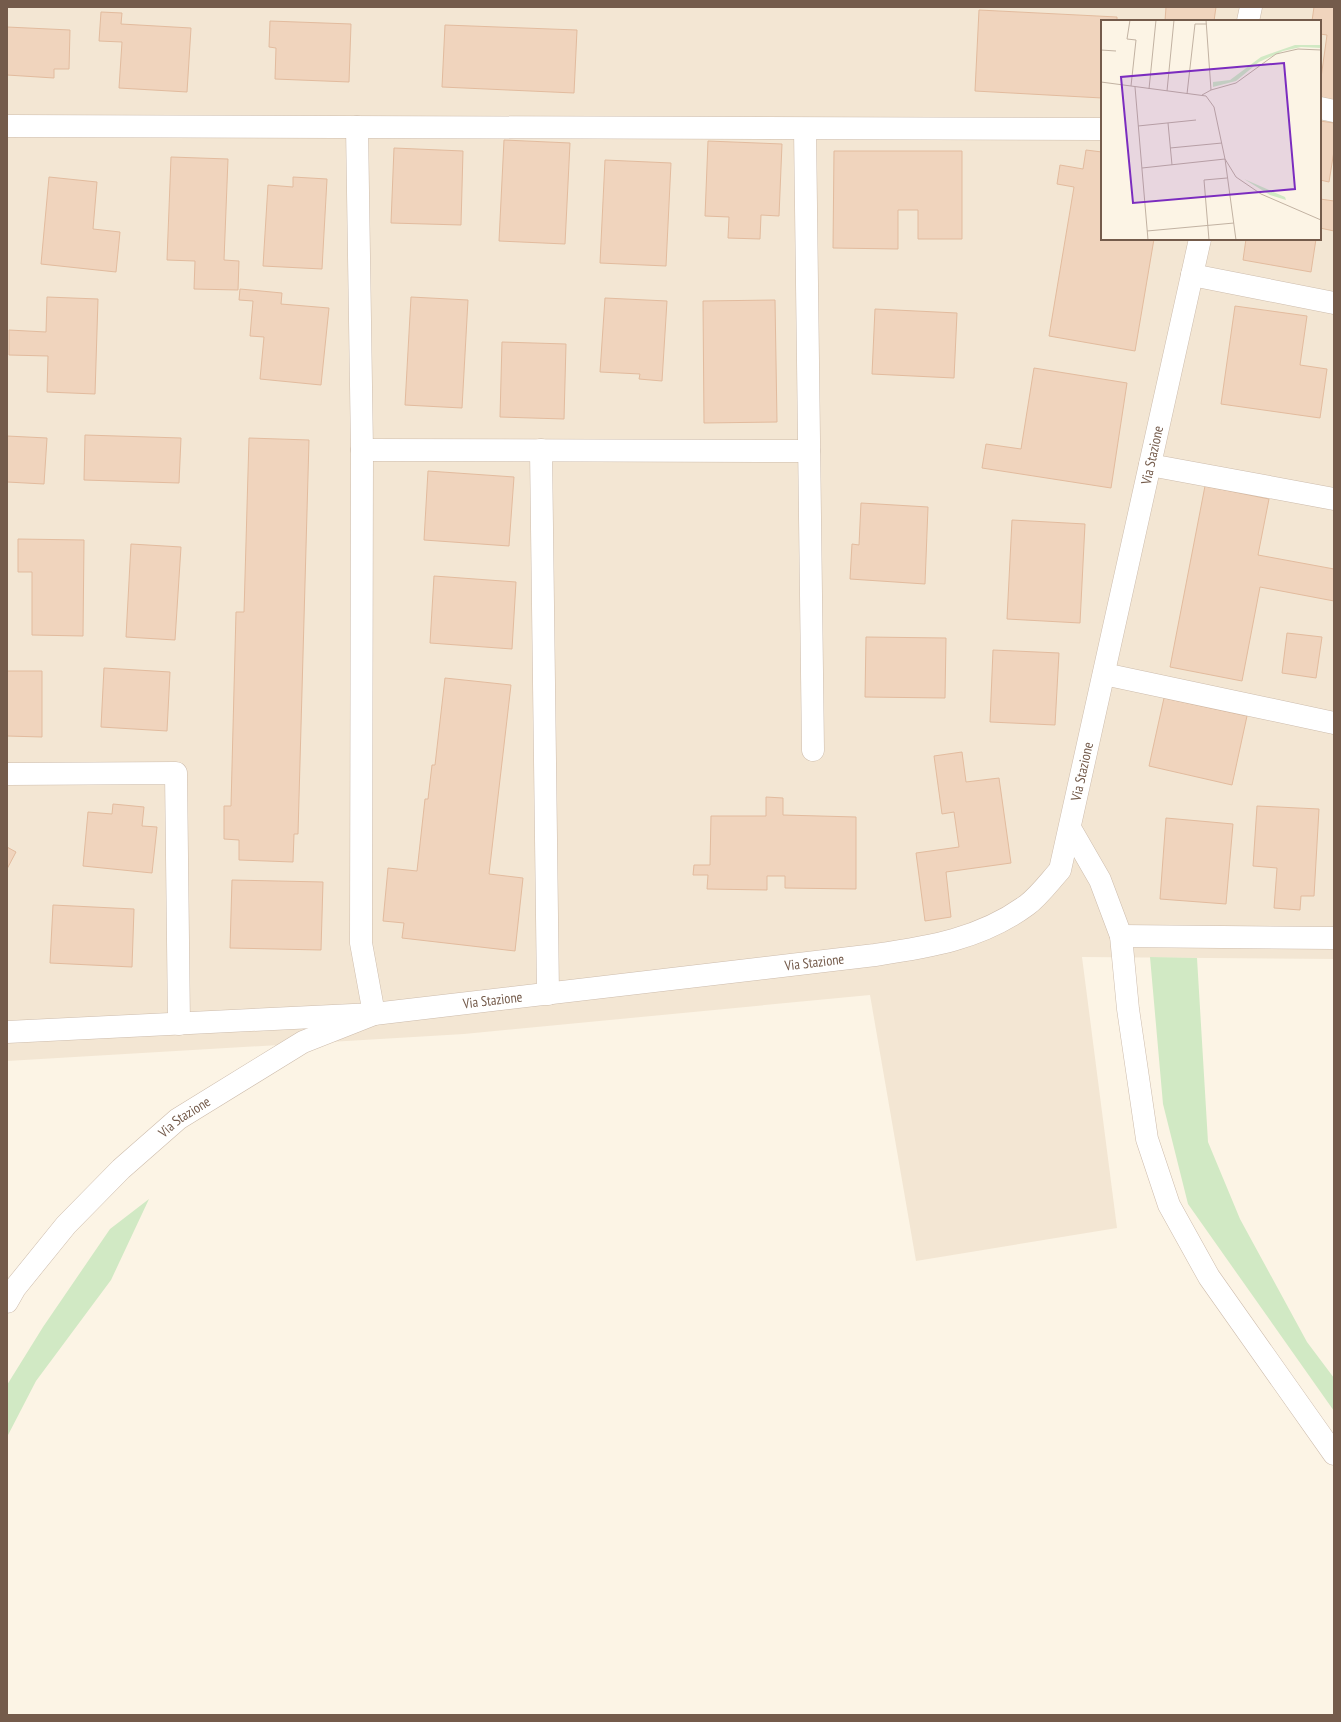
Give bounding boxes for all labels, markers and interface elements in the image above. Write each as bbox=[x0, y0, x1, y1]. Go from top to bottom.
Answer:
inset map bbox=[1101, 20, 1321, 240]
street label: Via Stazione bbox=[1137, 424, 1167, 487]
street label: Via Stazione bbox=[1066, 740, 1097, 804]
street label: Via Stazione bbox=[783, 950, 845, 975]
street label: Via Stazione bbox=[461, 988, 523, 1013]
street label: Via Stazione bbox=[154, 1092, 214, 1142]

